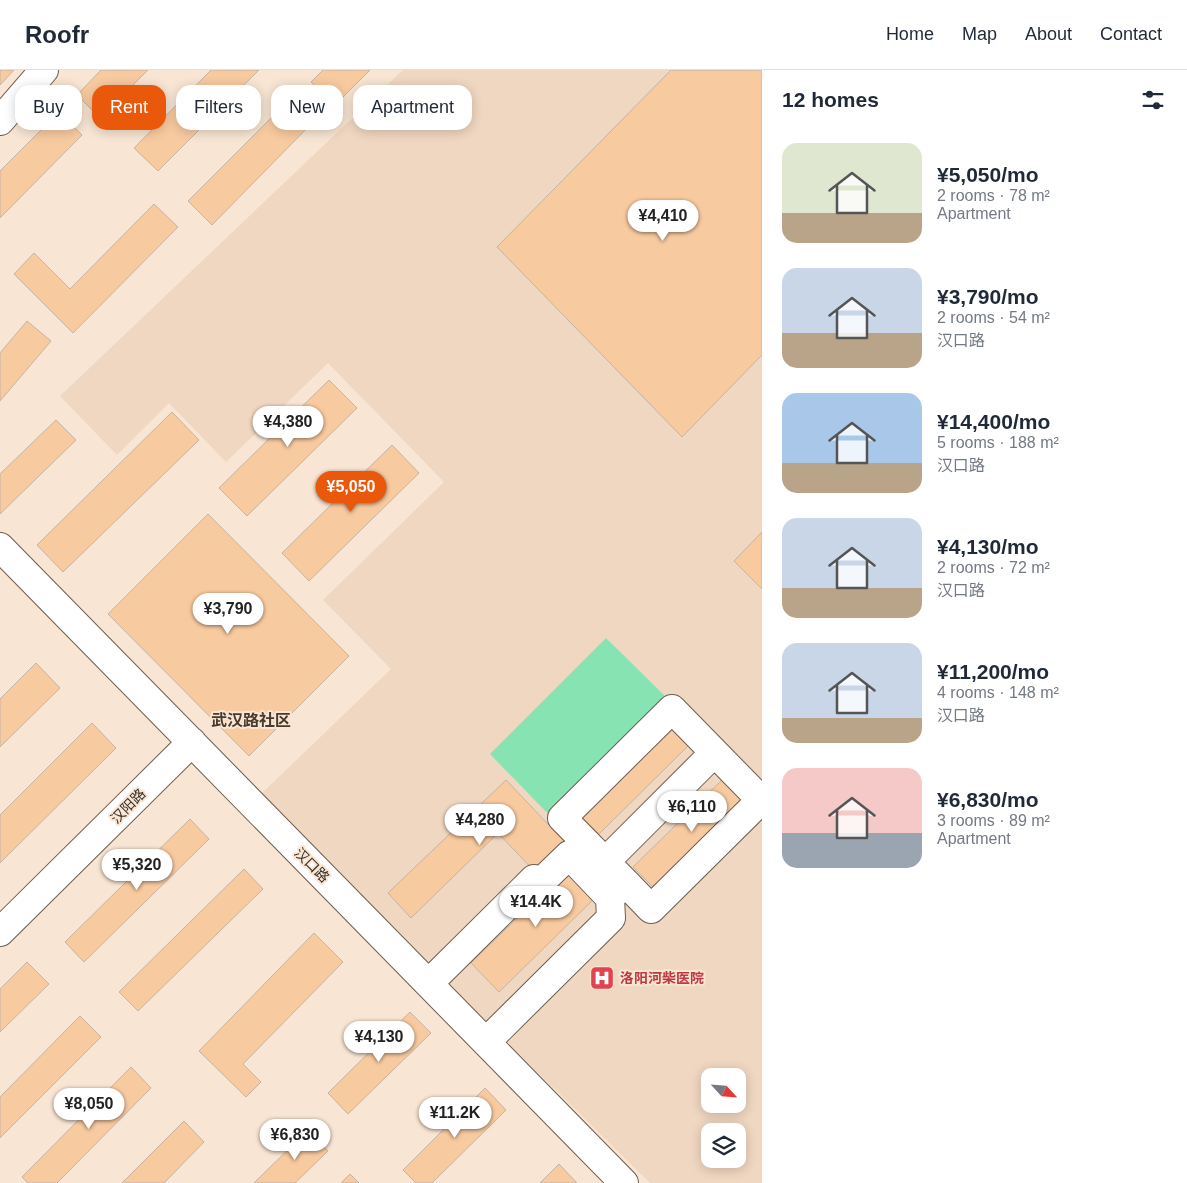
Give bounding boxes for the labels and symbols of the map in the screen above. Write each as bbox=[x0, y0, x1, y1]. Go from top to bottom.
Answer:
pin: ¥4,410 bbox=[622, 200, 704, 242]
pin: ¥4,380 bbox=[247, 406, 329, 448]
pin: ¥5,050 bbox=[310, 470, 392, 513]
pin: ¥3,790 bbox=[187, 592, 269, 635]
district label: 武汉路社区 bbox=[211, 711, 291, 729]
street label: 汉阳路 bbox=[107, 785, 149, 827]
pin: ¥6,110 bbox=[651, 790, 733, 833]
pin: ¥4,280 bbox=[439, 804, 521, 846]
street label: 汉口路 bbox=[291, 844, 333, 886]
pin: ¥5,320 bbox=[96, 848, 178, 891]
pin: ¥14.4K bbox=[495, 886, 577, 928]
hospital icon: 洛阳河柴医院 bbox=[589, 965, 615, 991]
place label: 洛阳河柴医院 bbox=[620, 970, 704, 986]
pin: ¥4,130 bbox=[338, 1020, 420, 1063]
north arrow bbox=[701, 1068, 746, 1112]
pin: ¥8,050 bbox=[48, 1088, 130, 1130]
pin: ¥11.2K bbox=[414, 1096, 496, 1139]
pin: ¥6,830 bbox=[254, 1118, 336, 1161]

